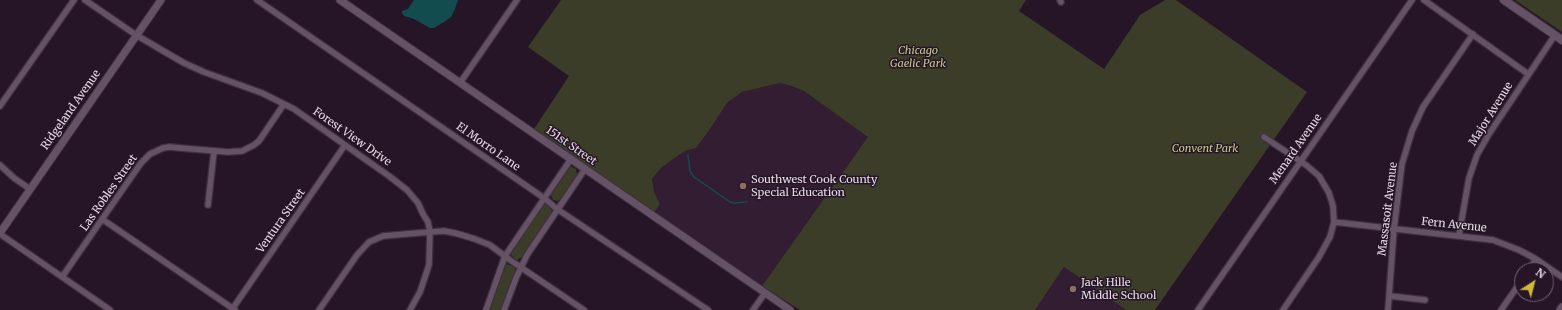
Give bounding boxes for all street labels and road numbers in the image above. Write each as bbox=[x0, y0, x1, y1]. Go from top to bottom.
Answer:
street label: Ridgeland Avenue bbox=[38, 68, 104, 152]
street label: Major Avenue bbox=[1466, 80, 1516, 148]
street label: Forest View Drive bbox=[310, 105, 394, 169]
street label: Menard Avenue bbox=[1267, 112, 1325, 186]
street label: El Morro Lane bbox=[453, 120, 523, 174]
street label: 151st Street bbox=[543, 124, 599, 168]
street label: Las Robles Street bbox=[78, 152, 140, 234]
street label: Massasoit Avenue bbox=[1376, 161, 1400, 257]
street label: Ventura Street bbox=[254, 186, 308, 256]
street label: Fern Avenue bbox=[1421, 215, 1487, 235]

